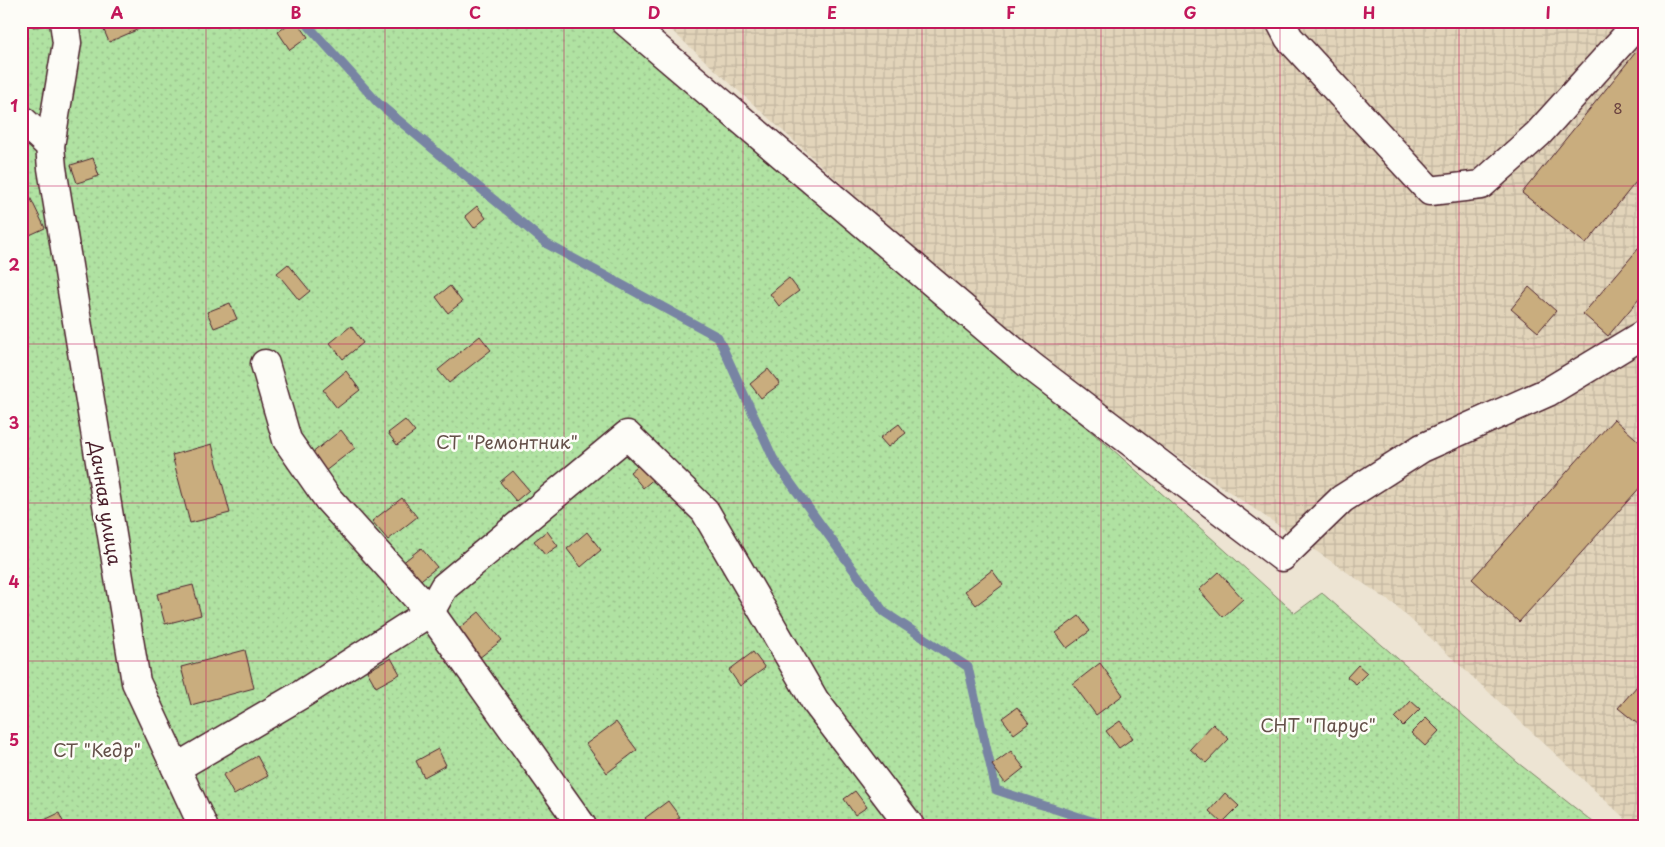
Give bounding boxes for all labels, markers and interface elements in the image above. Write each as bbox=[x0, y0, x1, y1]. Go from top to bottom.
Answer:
text: A bbox=[111, 0, 124, 24]
text: B bbox=[291, 0, 302, 24]
text: C bbox=[469, 0, 481, 24]
text: D bbox=[648, 0, 660, 24]
text: E bbox=[827, 0, 837, 24]
text: F bbox=[1006, 0, 1016, 24]
text: G bbox=[1183, 0, 1197, 24]
text: H bbox=[1363, 0, 1375, 24]
text: I bbox=[1545, 0, 1551, 24]
text: 1 bbox=[10, 93, 18, 117]
house number: 8 bbox=[1613, 96, 1623, 119]
text: 2 bbox=[8, 252, 20, 276]
text: 3 bbox=[9, 410, 19, 434]
park label: СТ "Ремонтник" bbox=[436, 428, 578, 455]
street label: Дачная улица bbox=[83, 438, 129, 568]
text: 4 bbox=[9, 569, 20, 593]
park label: СНТ "Парус" bbox=[1260, 711, 1376, 738]
text: 5 bbox=[9, 727, 19, 751]
park label: СТ "Кедр" bbox=[53, 736, 141, 763]

